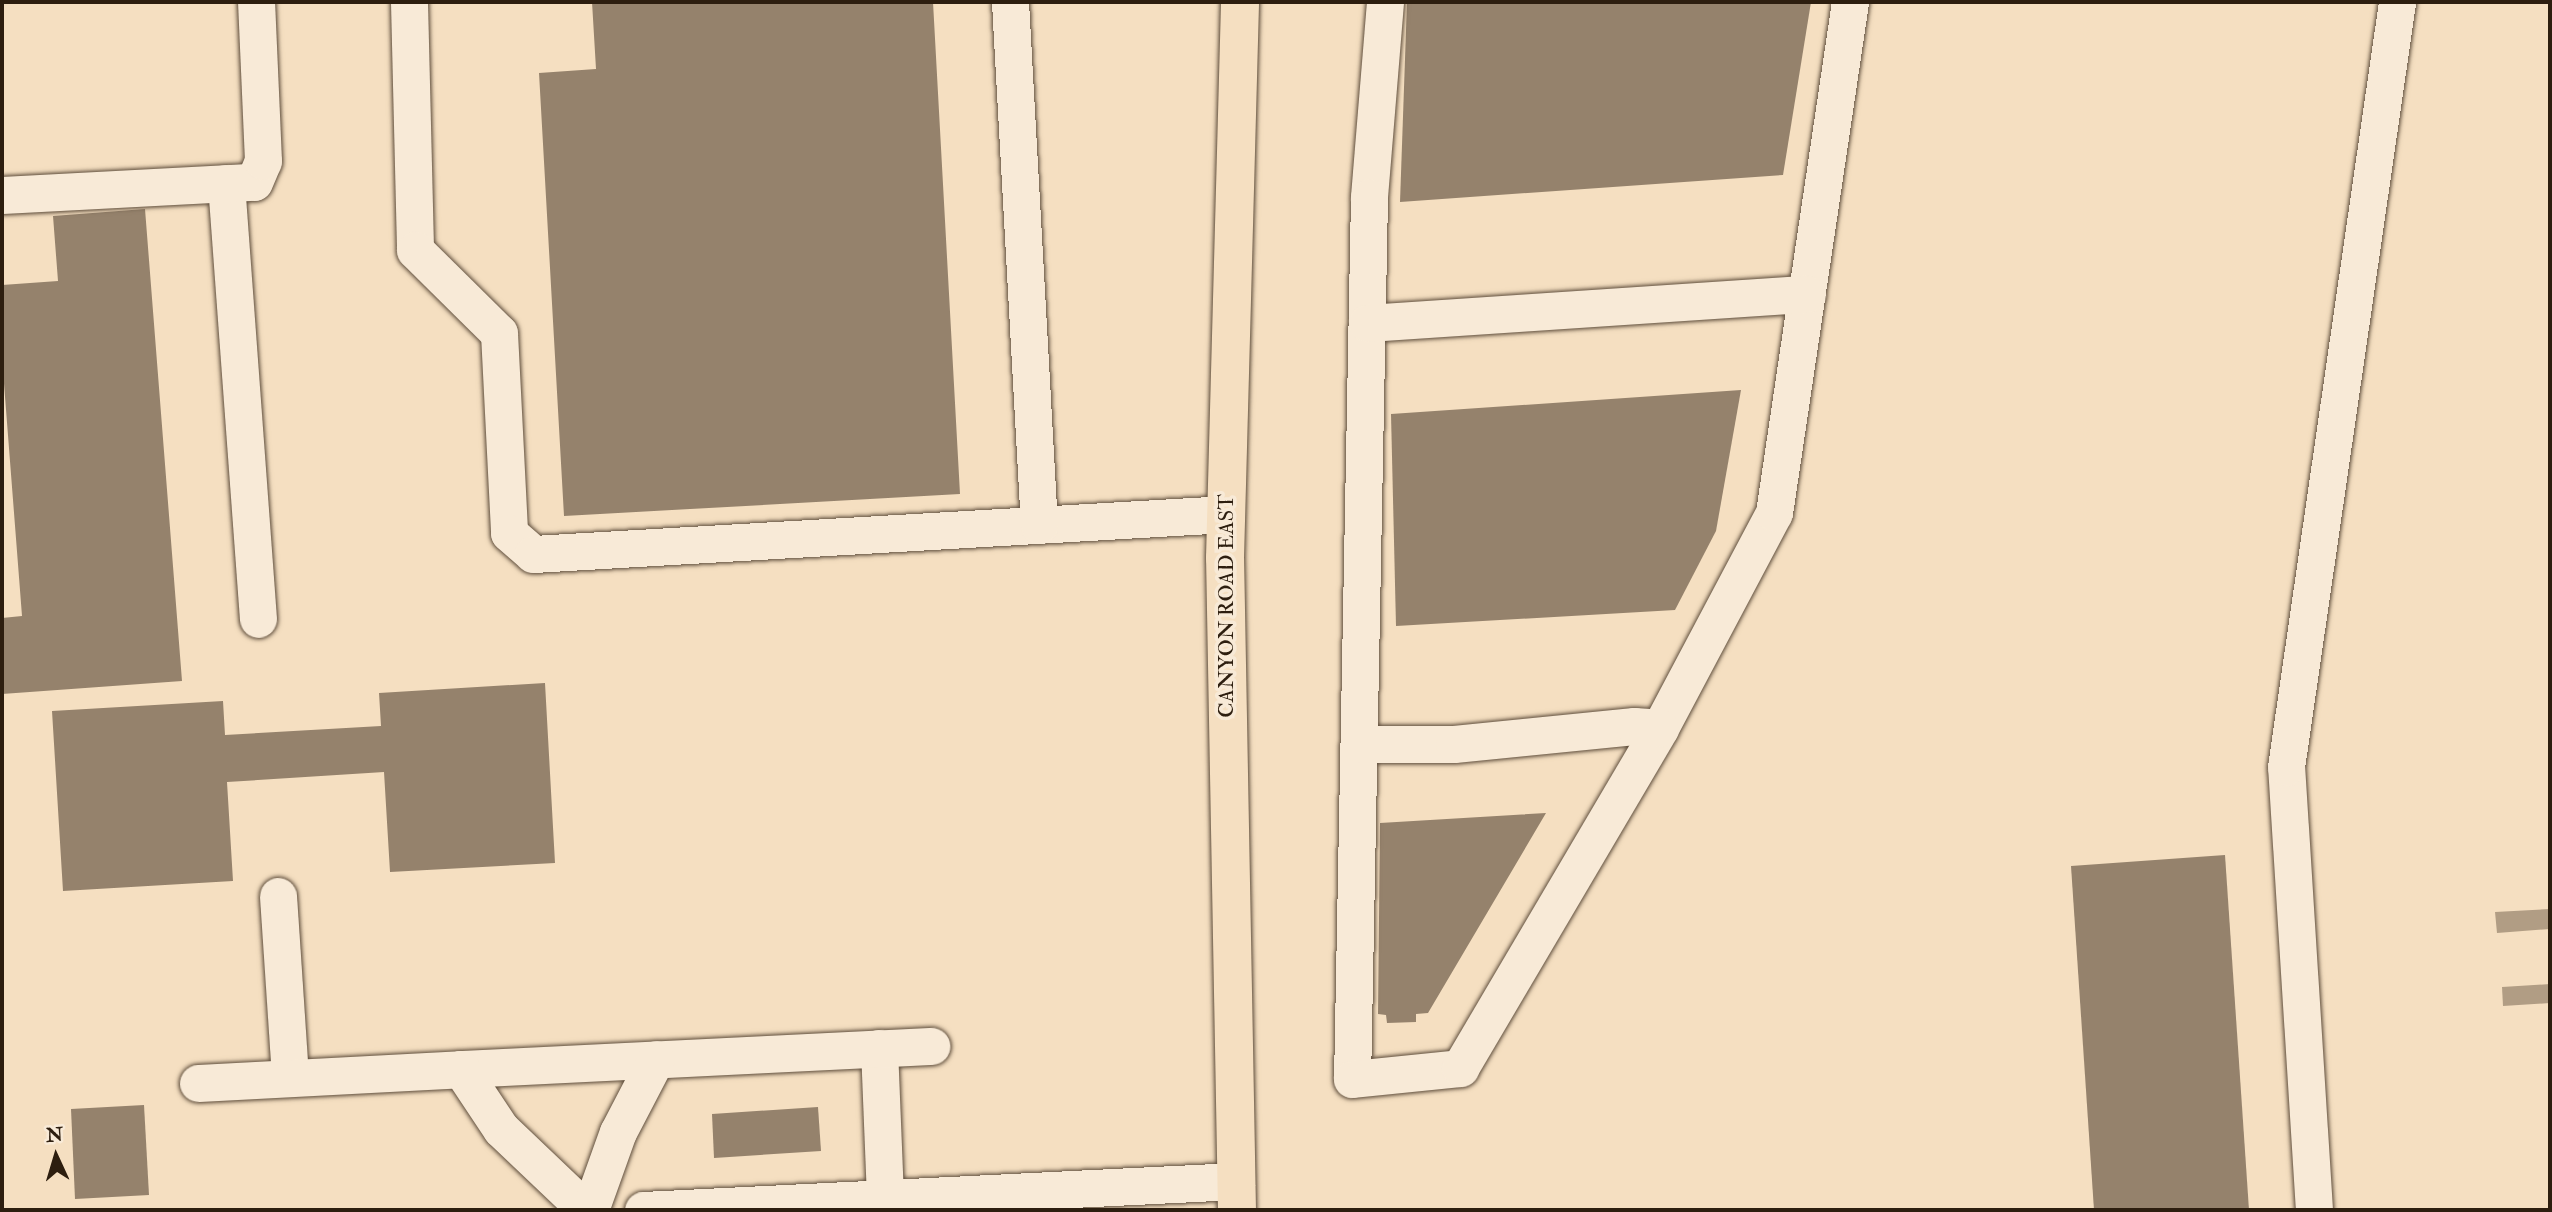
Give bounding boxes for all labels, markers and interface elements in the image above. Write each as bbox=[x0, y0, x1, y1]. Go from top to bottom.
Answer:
street label: CANYON ROAD EAST bbox=[1214, 494, 1240, 718]
north arrow bbox=[21, 1121, 91, 1191]
text: N bbox=[45, 1122, 64, 1148]

